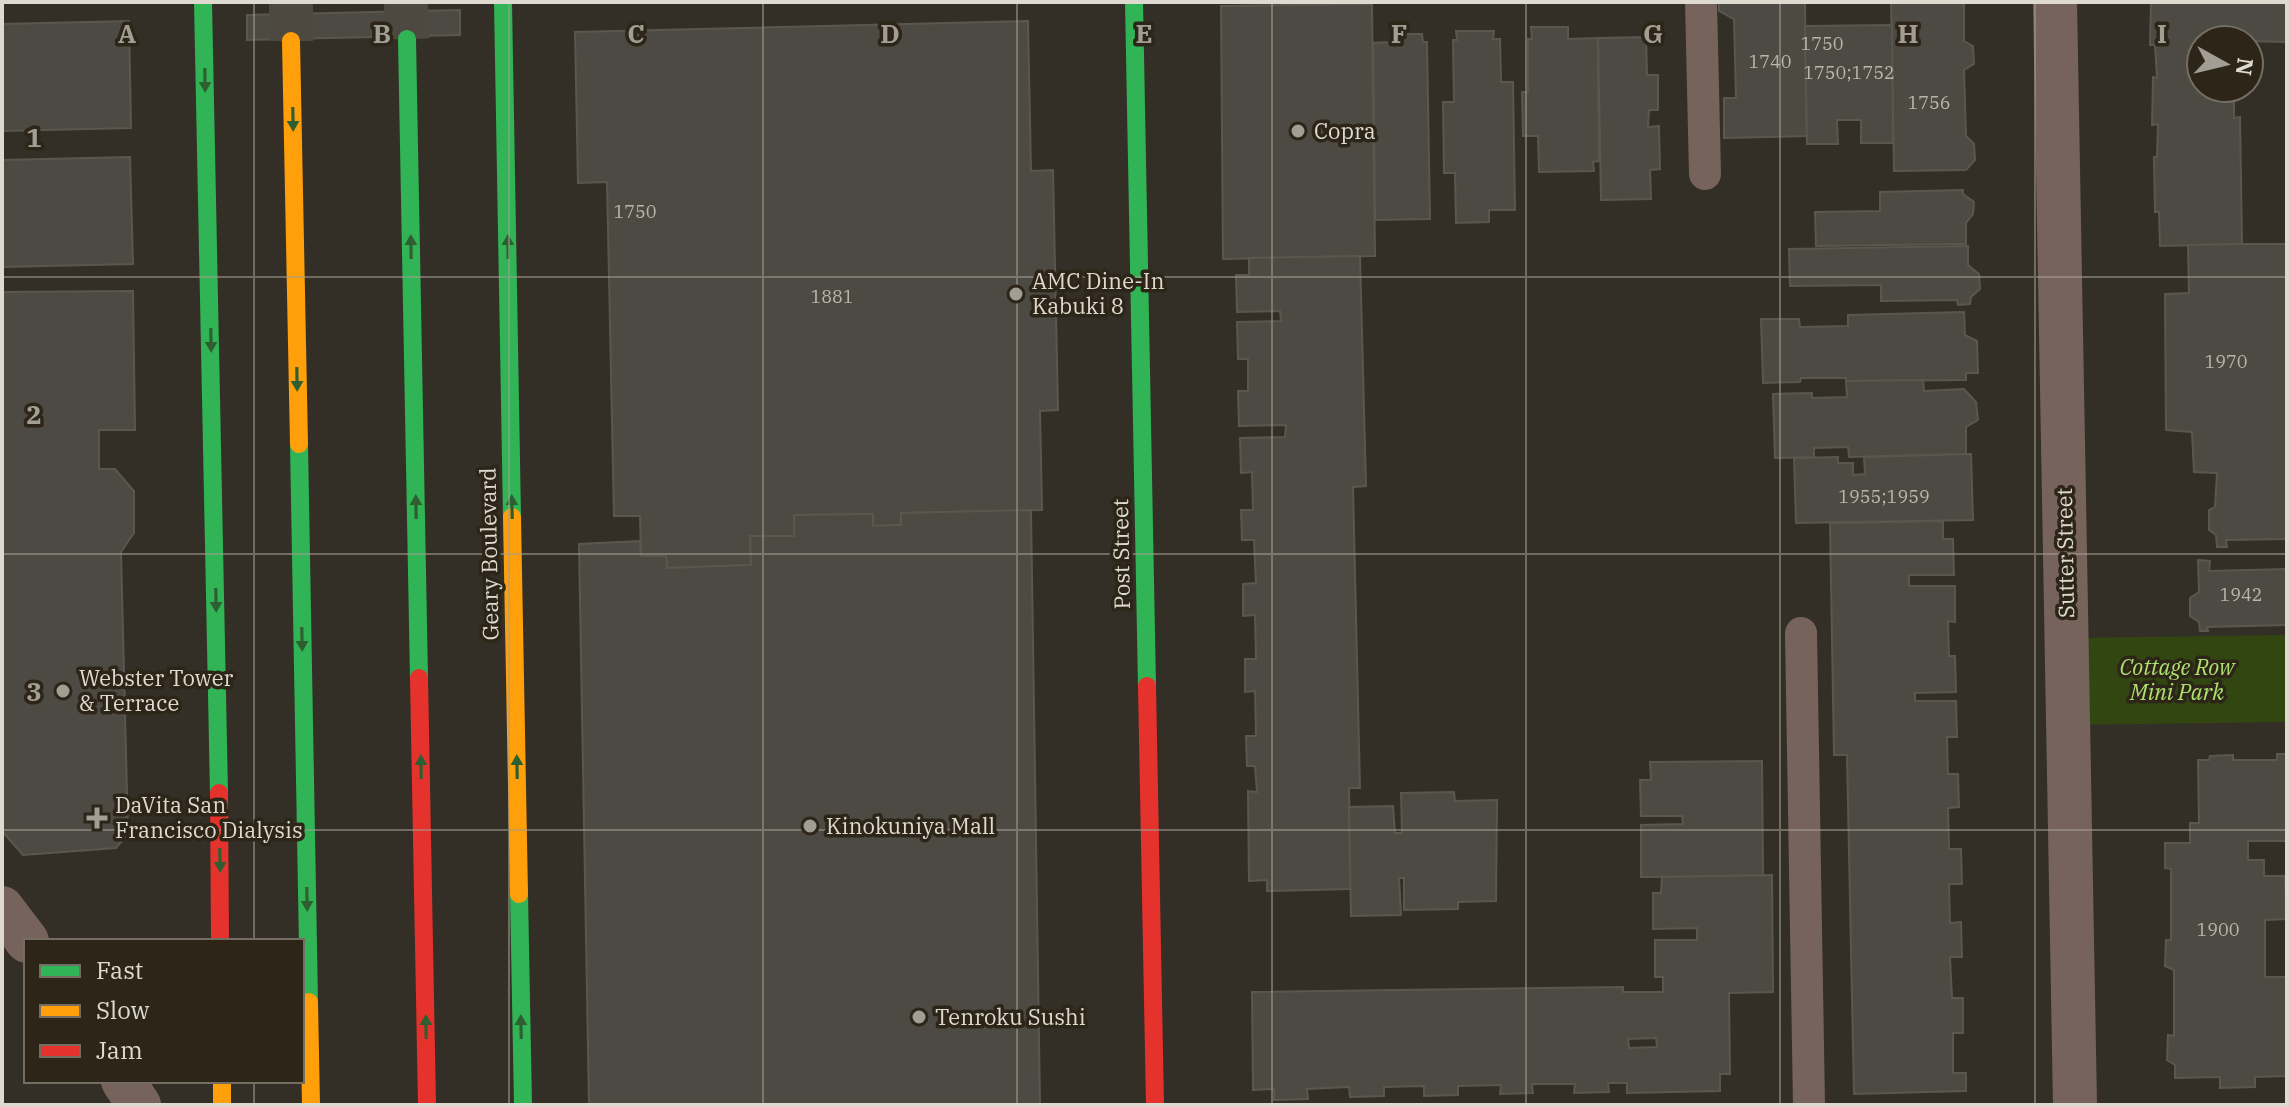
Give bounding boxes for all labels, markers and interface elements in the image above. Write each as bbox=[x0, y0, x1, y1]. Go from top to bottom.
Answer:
text: A bbox=[118, 16, 136, 50]
text: B bbox=[373, 16, 391, 50]
text: C bbox=[627, 16, 645, 50]
text: D bbox=[880, 16, 900, 50]
text: E bbox=[1135, 16, 1153, 50]
text: F bbox=[1391, 16, 1407, 50]
text: G bbox=[1643, 16, 1663, 50]
text: H bbox=[1897, 16, 1919, 50]
text: I bbox=[2157, 16, 2167, 50]
north arrow bbox=[2185, 24, 2265, 104]
house number: 1750 bbox=[1800, 32, 1844, 55]
house number: 1740 bbox=[1748, 50, 1792, 73]
text: N bbox=[2230, 56, 2261, 77]
house number: 1750;1752 bbox=[1803, 61, 1895, 84]
one-way arrow bbox=[198, 68, 211, 93]
house number: 1756 bbox=[1907, 91, 1951, 114]
one-way arrow bbox=[286, 107, 299, 132]
place label: Copra bbox=[1314, 116, 1376, 145]
text: 1 bbox=[26, 120, 42, 154]
marker: Copra bbox=[1289, 122, 1307, 140]
house number: 1750 bbox=[613, 200, 657, 223]
one-way arrow bbox=[404, 234, 417, 259]
one-way arrow bbox=[501, 234, 514, 259]
place label: AMC Dine-In Kabuki 8 bbox=[1032, 266, 1165, 320]
house number: 1881 bbox=[810, 285, 854, 308]
marker: AMC Dine-In Kabuki 8 bbox=[1007, 285, 1025, 303]
one-way arrow bbox=[204, 328, 217, 353]
house number: 1970 bbox=[2204, 350, 2248, 373]
one-way arrow bbox=[291, 367, 304, 392]
text: 2 bbox=[26, 397, 42, 431]
street label: Geary Boulevard bbox=[472, 467, 505, 641]
house number: 1955;1959 bbox=[1838, 485, 1930, 508]
street label: Sutter Street bbox=[2049, 487, 2080, 618]
one-way arrow bbox=[409, 494, 422, 519]
one-way arrow bbox=[506, 494, 518, 519]
street label: Post Street bbox=[1105, 498, 1136, 610]
house number: 1942 bbox=[2219, 583, 2263, 606]
one-way arrow bbox=[210, 588, 223, 613]
one-way arrow bbox=[296, 627, 308, 652]
park label: Cottage Row Mini Park bbox=[2120, 652, 2236, 706]
place label: Webster Tower & Terrace bbox=[79, 663, 234, 717]
text: 3 bbox=[26, 674, 42, 708]
marker: Webster Tower & Terrace bbox=[54, 682, 72, 700]
one-way arrow bbox=[414, 754, 427, 779]
one-way arrow bbox=[511, 754, 523, 779]
place label: DaVita San Francisco Dialysis bbox=[115, 790, 303, 844]
marker: DaVita San Francisco Dialysis bbox=[86, 807, 108, 829]
place label: Kinokuniya Mall bbox=[826, 811, 995, 840]
marker: Kinokuniya Mall bbox=[801, 817, 819, 835]
one-way arrow bbox=[213, 848, 226, 873]
one-way arrow bbox=[301, 887, 313, 912]
house number: 1900 bbox=[2196, 918, 2240, 941]
legend bbox=[24, 939, 304, 1083]
text: Fast bbox=[96, 954, 143, 986]
text: Slow bbox=[96, 994, 150, 1026]
place label: Tenroku Sushi bbox=[935, 1002, 1086, 1031]
marker: Tenroku Sushi bbox=[910, 1008, 928, 1026]
one-way arrow bbox=[420, 1014, 432, 1039]
one-way arrow bbox=[515, 1014, 528, 1039]
text: Jam bbox=[96, 1034, 143, 1066]

